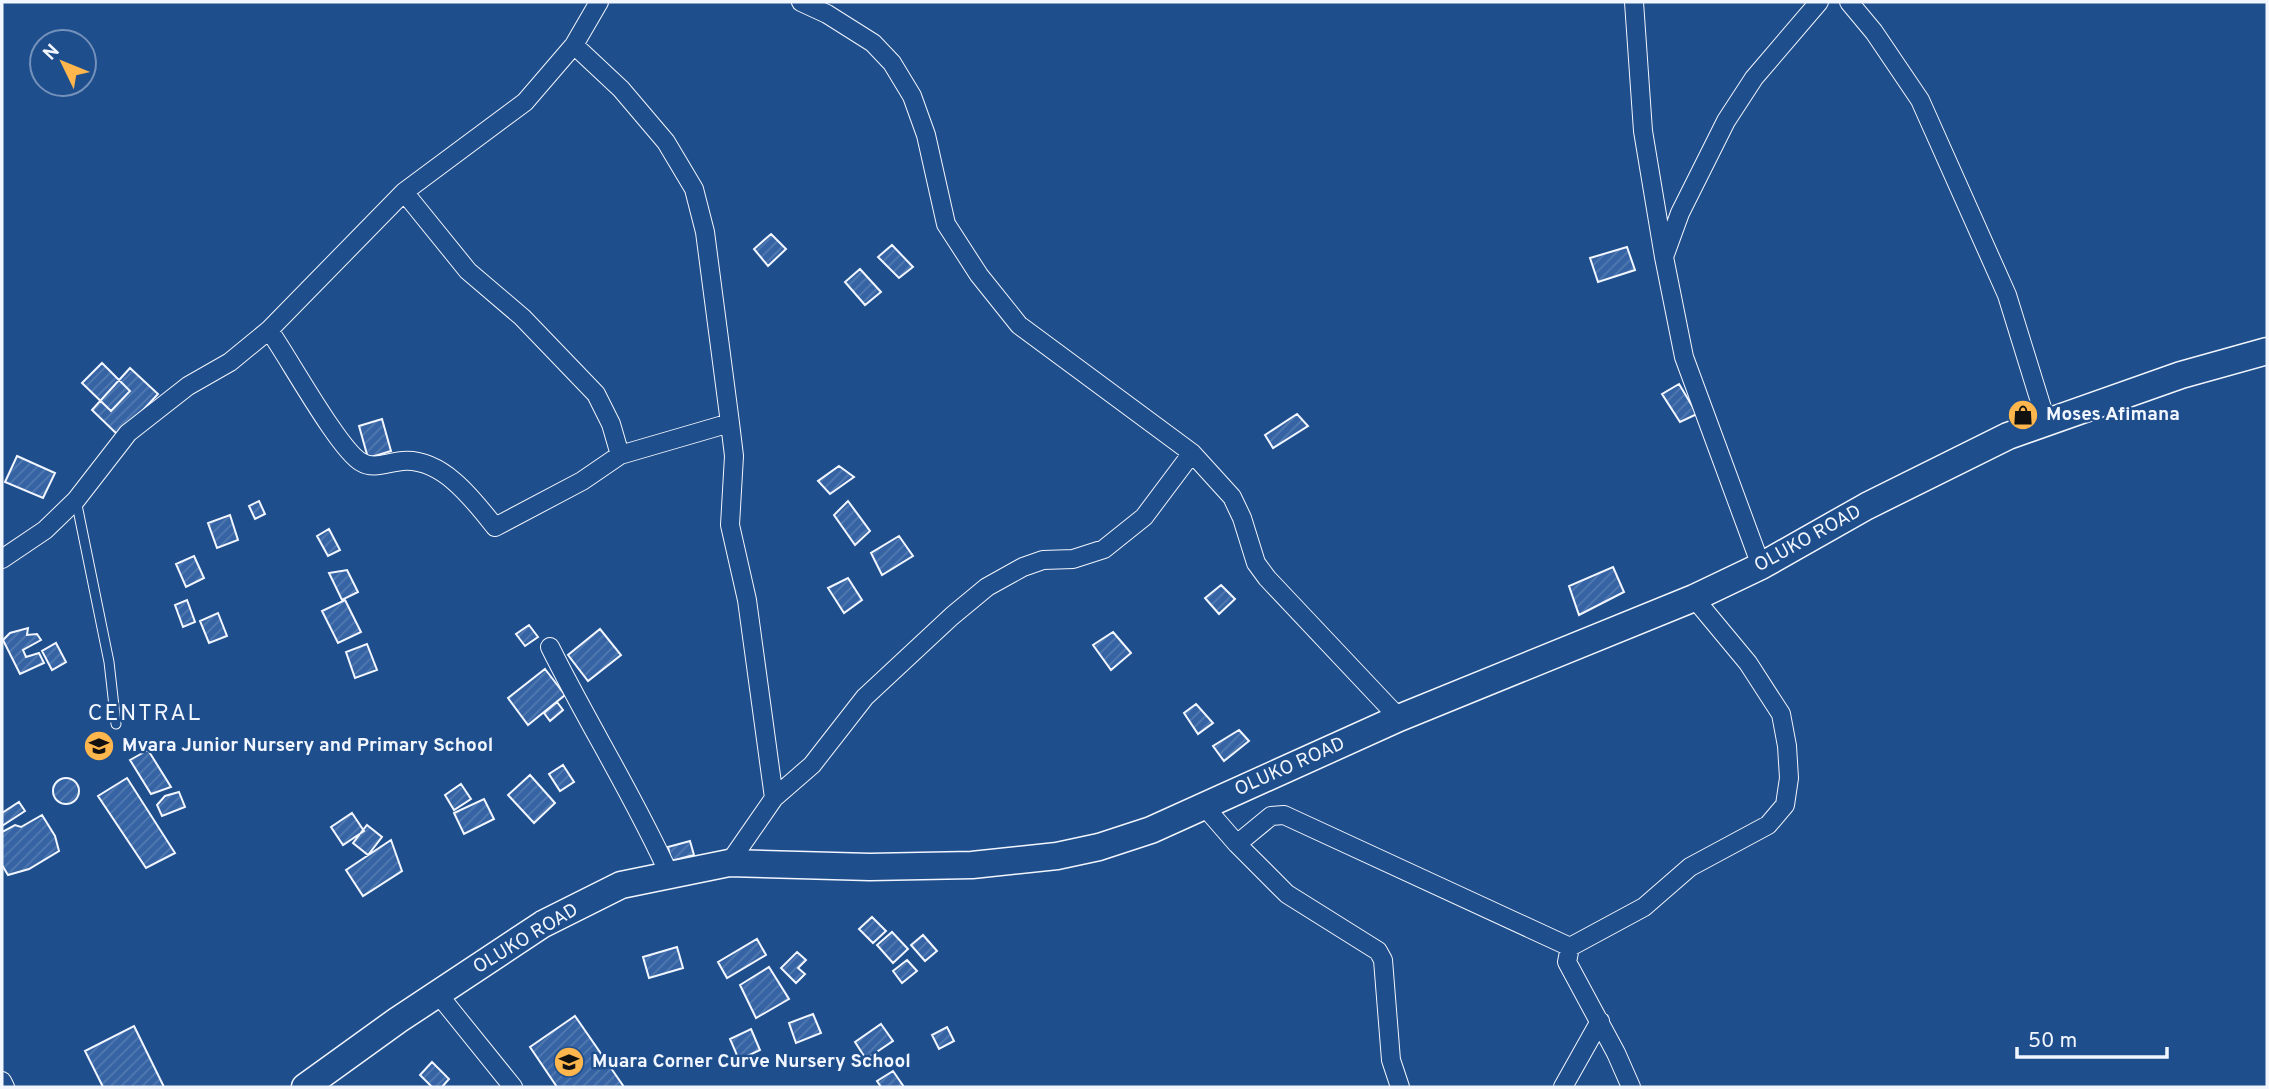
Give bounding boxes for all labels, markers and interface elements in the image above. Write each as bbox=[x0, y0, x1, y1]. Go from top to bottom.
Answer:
north arrow bbox=[28, 28, 98, 98]
text: N bbox=[39, 40, 65, 66]
shop icon: Moses Afimana bbox=[2006, 398, 2040, 432]
place label: Moses Afimana bbox=[2046, 403, 2180, 427]
street label: OLUKO ROAD bbox=[1750, 500, 1866, 578]
district label: CENTRAL bbox=[88, 700, 202, 729]
school or university icon: Mvara Junior Nursery and Primary School bbox=[82, 729, 116, 763]
street label: OLUKO ROAD bbox=[1231, 732, 1349, 802]
place label: Mvara Junior Nursery and Primary School bbox=[122, 734, 493, 758]
street label: OLUKO ROAD bbox=[469, 898, 583, 980]
scale bar bbox=[2017, 1016, 2168, 1060]
text: 50 m bbox=[2028, 1028, 2077, 1055]
school or university icon: Muara Corner Curve Nursery School bbox=[552, 1045, 586, 1079]
place label: Muara Corner Curve Nursery School bbox=[592, 1050, 911, 1074]

